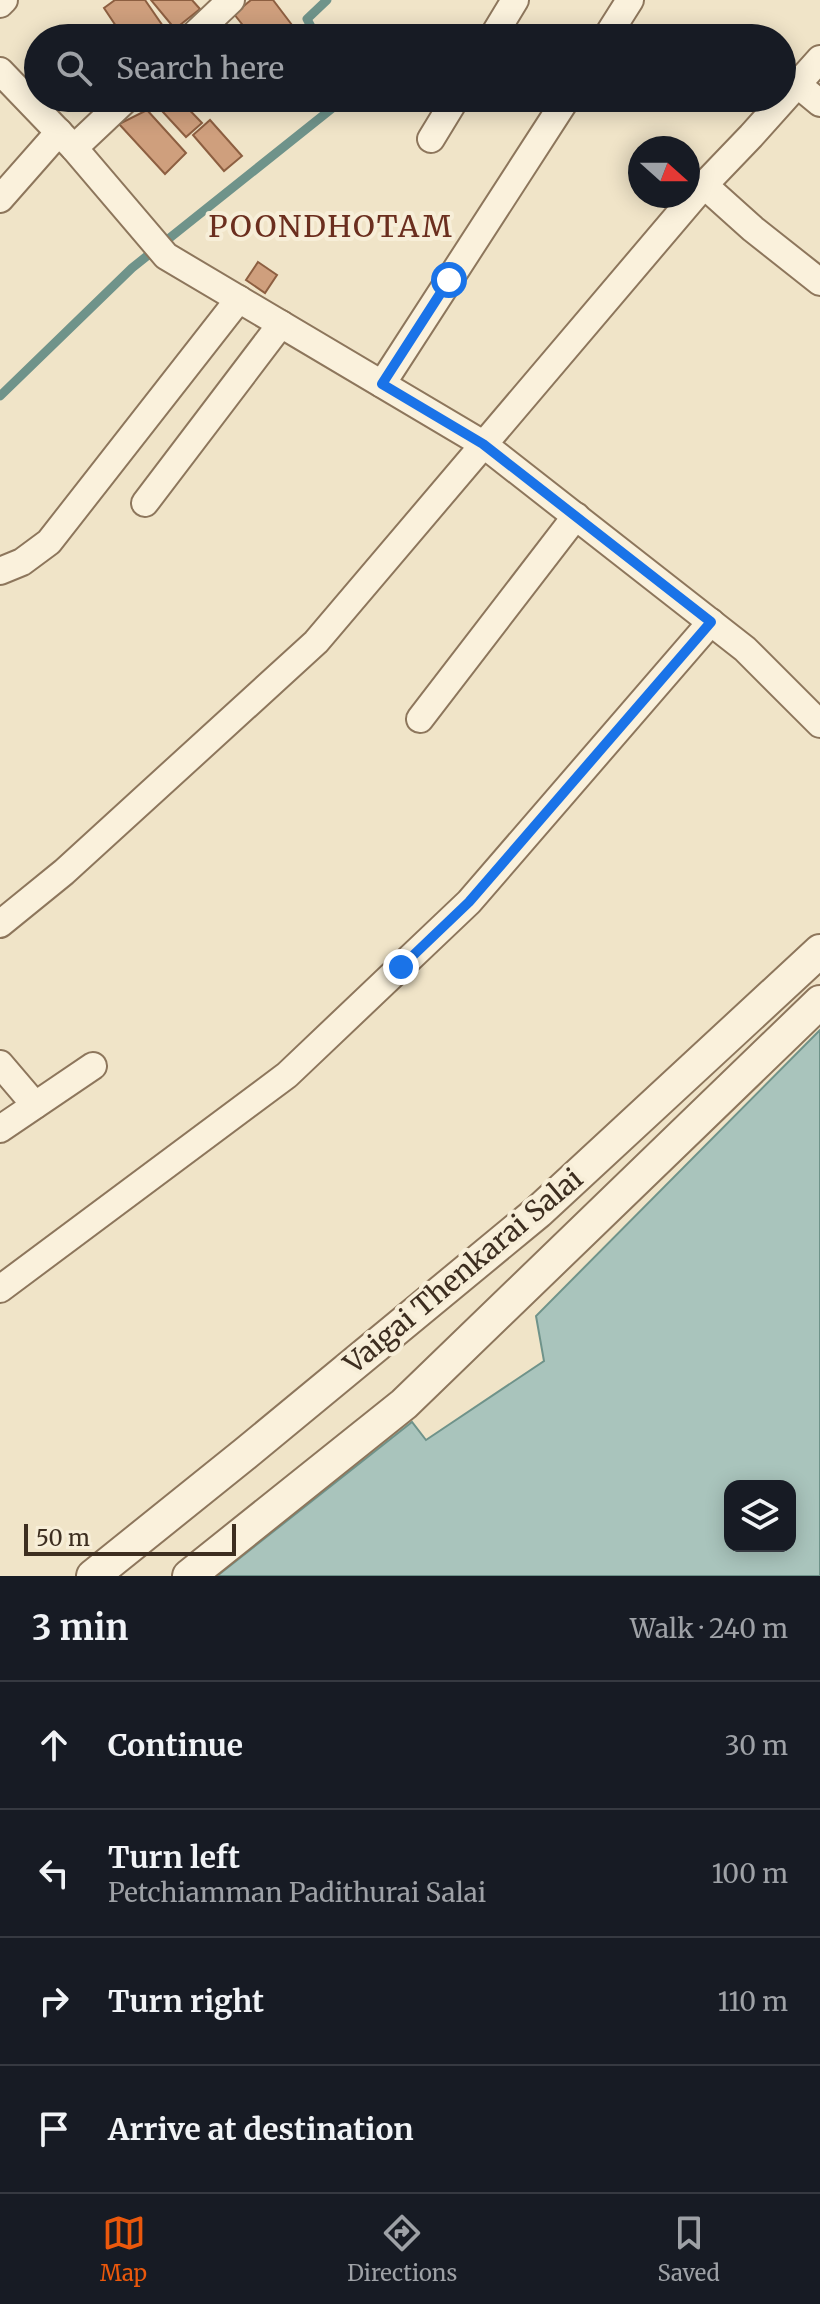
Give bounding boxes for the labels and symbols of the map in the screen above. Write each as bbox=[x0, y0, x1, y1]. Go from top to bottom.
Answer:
north arrow bbox=[628, 136, 700, 208]
district label: POONDHOTAM bbox=[208, 207, 454, 245]
route start bbox=[431, 262, 467, 298]
route end bbox=[383, 949, 419, 985]
street label: Vaigai Thenkarai Salai bbox=[335, 1161, 590, 1382]
scale bar bbox=[24, 1520, 236, 1556]

